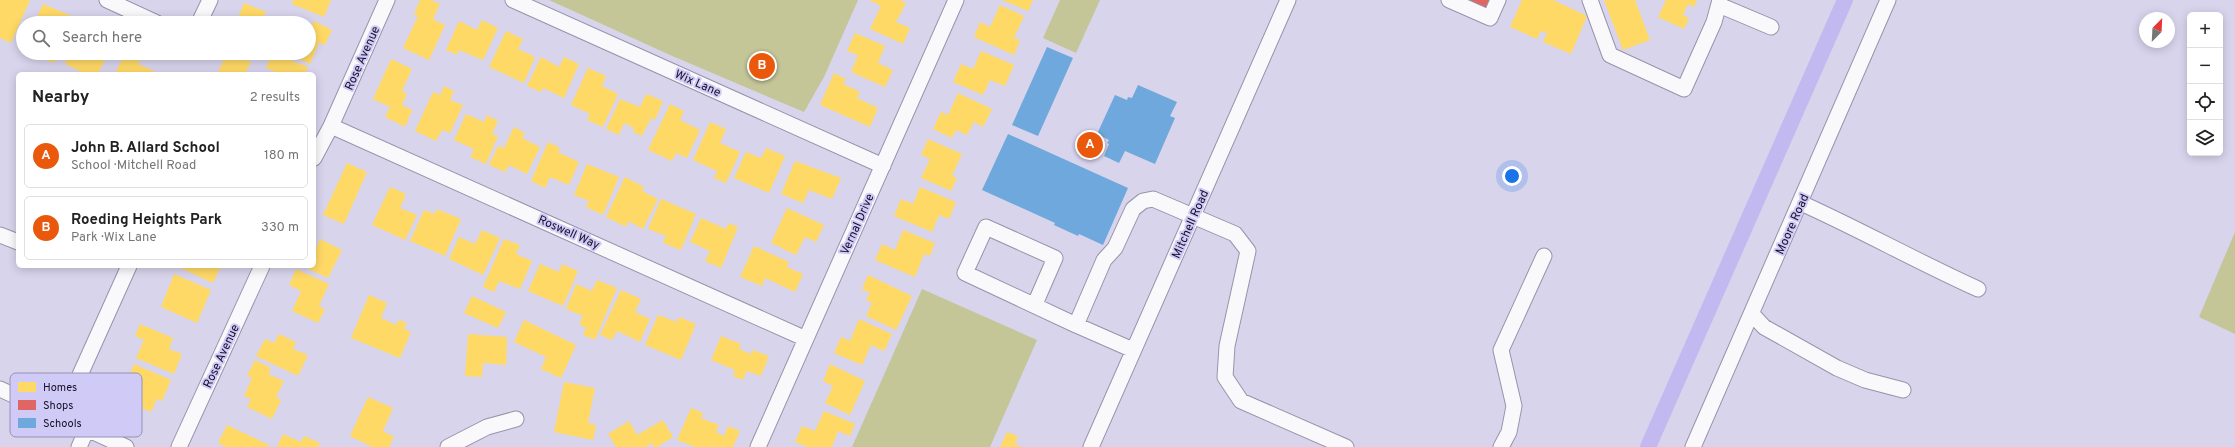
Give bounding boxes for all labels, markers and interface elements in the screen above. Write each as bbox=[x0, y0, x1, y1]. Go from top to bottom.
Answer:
north arrow bbox=[2139, 12, 2175, 48]
map controls bbox=[2187, 12, 2223, 156]
button: + bbox=[2187, 12, 2223, 48]
search box bbox=[16, 16, 316, 60]
street label: Rose Avenue bbox=[342, 24, 384, 93]
icon: search bbox=[30, 27, 52, 49]
text: Search here bbox=[62, 29, 142, 48]
button: − bbox=[2187, 48, 2223, 84]
pin: B bbox=[749, 51, 775, 81]
street label: Wix Lane bbox=[672, 67, 723, 101]
button: locate bbox=[2187, 84, 2223, 120]
text: Nearby bbox=[32, 87, 89, 109]
text: 2 results bbox=[250, 90, 300, 106]
button: layers bbox=[2187, 120, 2223, 156]
pin: A bbox=[1077, 130, 1103, 160]
text: John B. Allard School bbox=[71, 139, 220, 158]
text: A bbox=[41, 148, 51, 164]
text: 180 m bbox=[264, 148, 299, 164]
text: School · Mitchell Road bbox=[71, 158, 196, 174]
your location bbox=[1502, 166, 1522, 186]
street label: Mitchell Road bbox=[1169, 188, 1213, 261]
street label: Vernal Drive bbox=[837, 191, 879, 258]
street label: Moore Road bbox=[1772, 192, 1813, 257]
text: Roeding Heights Park bbox=[71, 211, 222, 230]
street label: Roswell Way bbox=[535, 212, 602, 254]
text: B bbox=[42, 220, 50, 236]
text: 330 m bbox=[261, 220, 299, 236]
text: Park · Wix Lane bbox=[71, 230, 156, 246]
street label: Rose Avenue bbox=[200, 322, 244, 391]
legend bbox=[10, 373, 142, 437]
text: Homes bbox=[43, 381, 77, 395]
text: Shops bbox=[43, 399, 73, 413]
text: Schools bbox=[43, 417, 82, 431]

